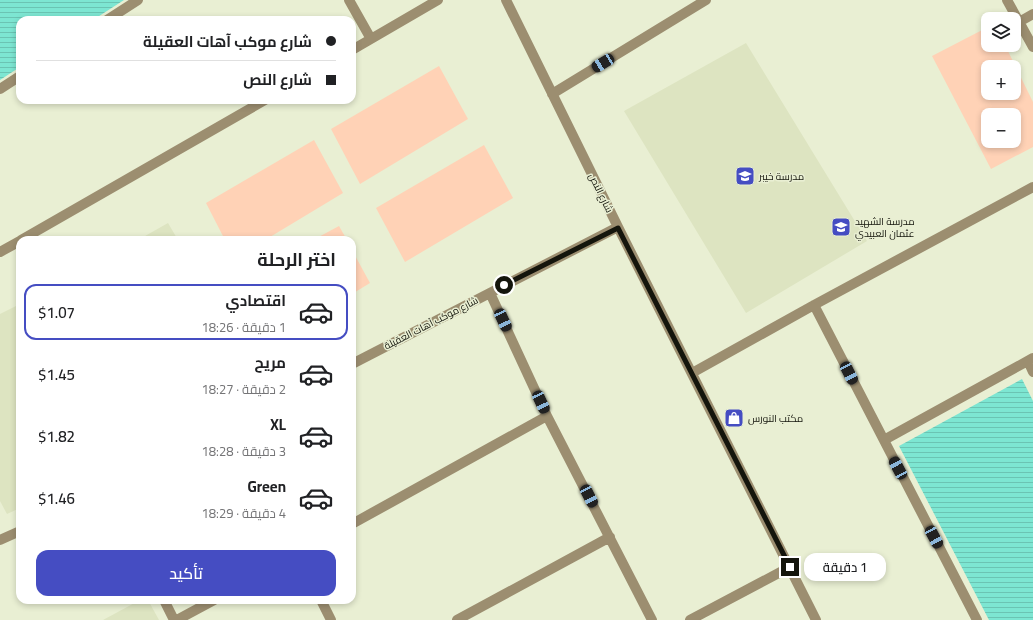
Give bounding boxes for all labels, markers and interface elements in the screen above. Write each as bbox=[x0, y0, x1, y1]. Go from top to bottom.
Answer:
map controls bbox=[981, 12, 1021, 148]
button: layers bbox=[981, 12, 1021, 52]
text: شارع موكب آهات العقيلة bbox=[143, 27, 312, 56]
car bbox=[590, 52, 616, 74]
button: + bbox=[981, 60, 1021, 100]
text: شارع النص bbox=[243, 65, 312, 94]
button: − bbox=[981, 108, 1021, 148]
school or university icon: مدرسة خيبر bbox=[734, 165, 756, 187]
place label: مدرسة خيبر bbox=[758, 167, 804, 186]
street label: شارع النص bbox=[583, 170, 619, 216]
place label: مدرسة الشهيد عثمان العبيدي bbox=[855, 212, 915, 243]
school or university icon: مدرسة الشهيد عثمان العبيدي bbox=[830, 216, 852, 238]
text: اختر الرحلة bbox=[257, 243, 336, 276]
route start bbox=[495, 276, 513, 294]
text: اقتصادي bbox=[226, 286, 286, 315]
street label: شارع موكب آهات العقيلة bbox=[380, 291, 482, 355]
icon: car bbox=[298, 294, 334, 330]
text: $1.07 bbox=[38, 298, 75, 327]
car bbox=[492, 307, 514, 333]
text: 1 دقيقة · 18:26 bbox=[202, 315, 286, 339]
text: مريح bbox=[254, 348, 286, 377]
icon: car bbox=[298, 356, 334, 392]
text: $1.45 bbox=[38, 360, 75, 389]
car bbox=[838, 360, 860, 386]
text: 2 دقيقة · 18:27 bbox=[202, 377, 286, 401]
car bbox=[530, 389, 552, 415]
shop icon: مكتب النورس bbox=[723, 407, 745, 429]
place label: مكتب النورس bbox=[748, 409, 803, 428]
text: XL bbox=[270, 410, 286, 439]
icon: car bbox=[298, 418, 334, 454]
text: $1.82 bbox=[38, 422, 75, 451]
text: 3 دقيقة · 18:28 bbox=[202, 439, 286, 463]
car bbox=[887, 455, 909, 481]
text: Green bbox=[248, 472, 286, 501]
icon: car bbox=[298, 480, 334, 516]
car bbox=[578, 483, 600, 509]
text: $1.46 bbox=[38, 484, 75, 513]
text: 4 دقيقة · 18:29 bbox=[202, 501, 286, 525]
car bbox=[923, 524, 945, 550]
button: تأكيد bbox=[36, 550, 336, 596]
callout: 1 دقيقة bbox=[804, 553, 886, 581]
text: 1 دقيقة bbox=[823, 555, 867, 579]
route end bbox=[781, 558, 799, 576]

